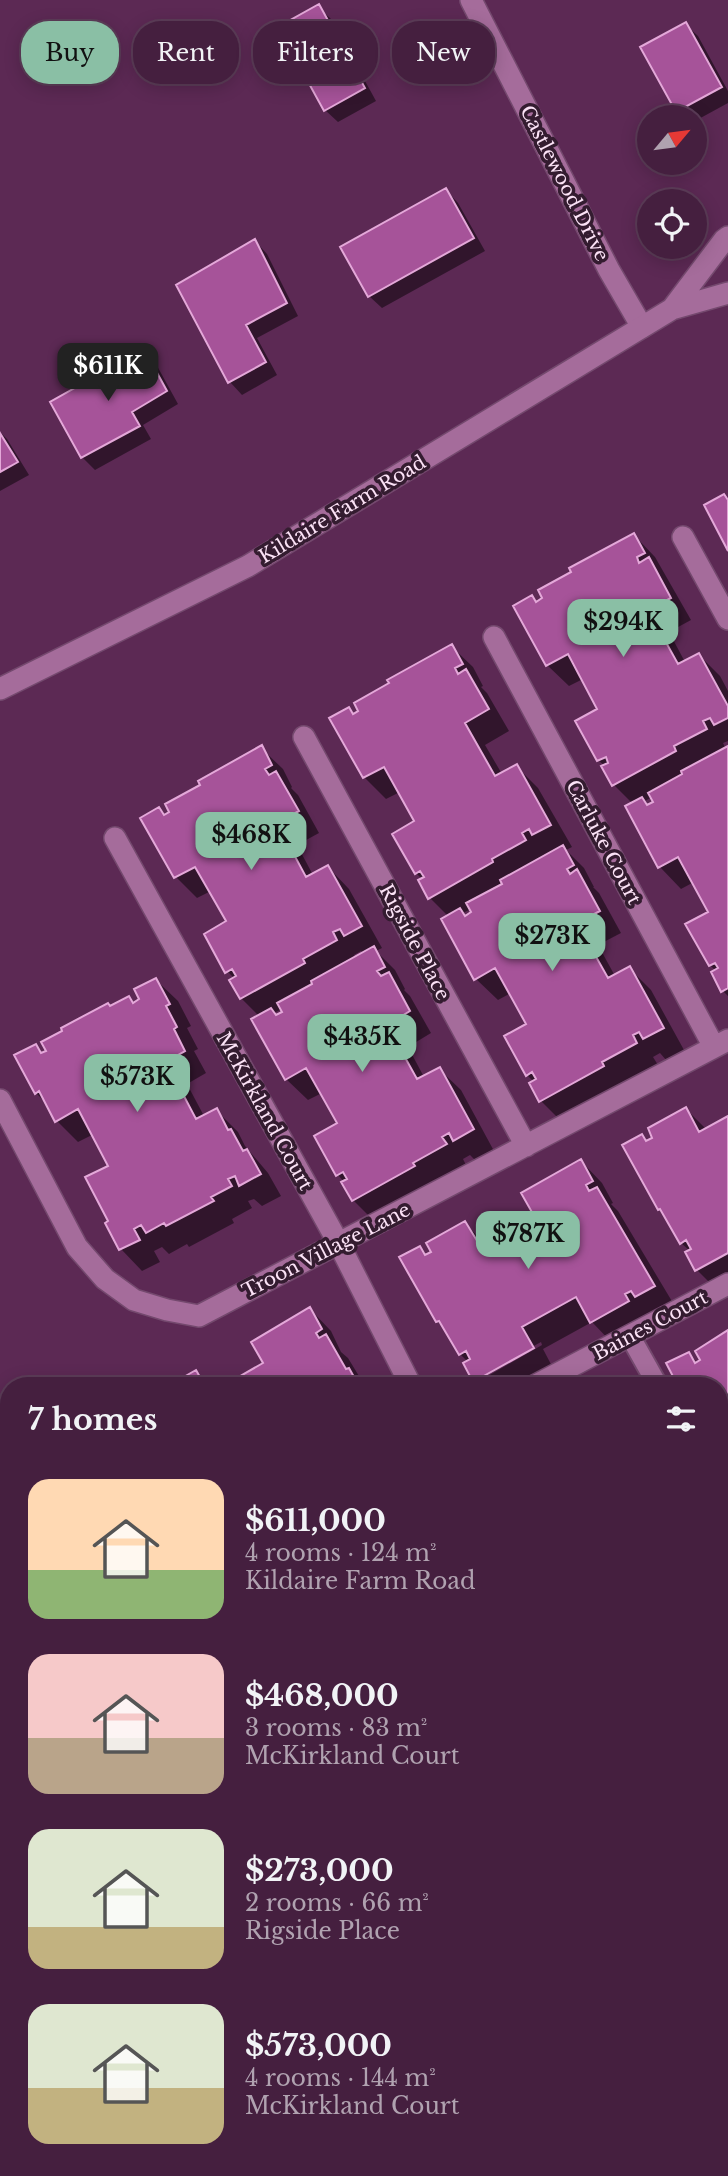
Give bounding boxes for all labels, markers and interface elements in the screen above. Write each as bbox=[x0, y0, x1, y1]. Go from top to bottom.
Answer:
chip: Buy bbox=[21, 21, 119, 84]
chip: Rent bbox=[133, 21, 239, 84]
chip: Filters bbox=[253, 21, 378, 84]
chip: New bbox=[392, 21, 495, 84]
street label: Castlewood Drive bbox=[515, 102, 614, 265]
north arrow bbox=[637, 105, 707, 175]
map controls bbox=[637, 105, 707, 259]
button: locate bbox=[637, 189, 707, 259]
pin: $611K bbox=[59, 344, 157, 403]
text: $611K bbox=[73, 352, 143, 380]
street label: Kildaire Farm Road bbox=[255, 450, 430, 568]
pin: $294K bbox=[574, 600, 672, 659]
text: $294K bbox=[583, 608, 663, 636]
street label: Carluke Court bbox=[561, 776, 646, 909]
pin: $468K bbox=[202, 812, 300, 872]
text: $468K bbox=[211, 821, 291, 849]
street label: Rigside Place bbox=[374, 880, 455, 1004]
pin: $273K bbox=[503, 914, 601, 973]
text: $273K bbox=[514, 922, 590, 950]
pin: $435K bbox=[313, 1014, 411, 1074]
text: $435K bbox=[323, 1023, 401, 1051]
street label: McKirkland Court bbox=[212, 1028, 318, 1195]
pin: $573K bbox=[88, 1054, 186, 1114]
text: $573K bbox=[100, 1063, 174, 1091]
street label: Troon Village Lane bbox=[238, 1198, 414, 1303]
pin: $787K bbox=[479, 1212, 577, 1271]
text: $787K bbox=[492, 1220, 564, 1248]
street label: Baines Court bbox=[589, 1285, 712, 1365]
icon: filters bbox=[662, 1400, 700, 1438]
text: 7 homes bbox=[28, 1401, 157, 1438]
text: $611,000 bbox=[245, 1502, 386, 1539]
icon: home bbox=[84, 1507, 168, 1591]
text: 4 rooms · 124 m² bbox=[245, 1539, 436, 1567]
text: Kildaire Farm Road bbox=[245, 1567, 476, 1595]
text: $468,000 bbox=[245, 1677, 399, 1714]
icon: home bbox=[84, 1682, 168, 1766]
text: 3 rooms · 83 m² bbox=[245, 1714, 427, 1742]
text: McKirkland Court bbox=[245, 1742, 459, 1770]
text: $273,000 bbox=[245, 1852, 394, 1889]
icon: home bbox=[84, 1857, 168, 1941]
text: 2 rooms · 66 m² bbox=[245, 1889, 429, 1917]
text: Rigside Place bbox=[245, 1917, 400, 1945]
text: $573,000 bbox=[245, 2027, 392, 2064]
icon: home bbox=[84, 2032, 168, 2116]
text: 4 rooms · 144 m² bbox=[245, 2064, 436, 2092]
text: McKirkland Court bbox=[245, 2092, 459, 2120]

